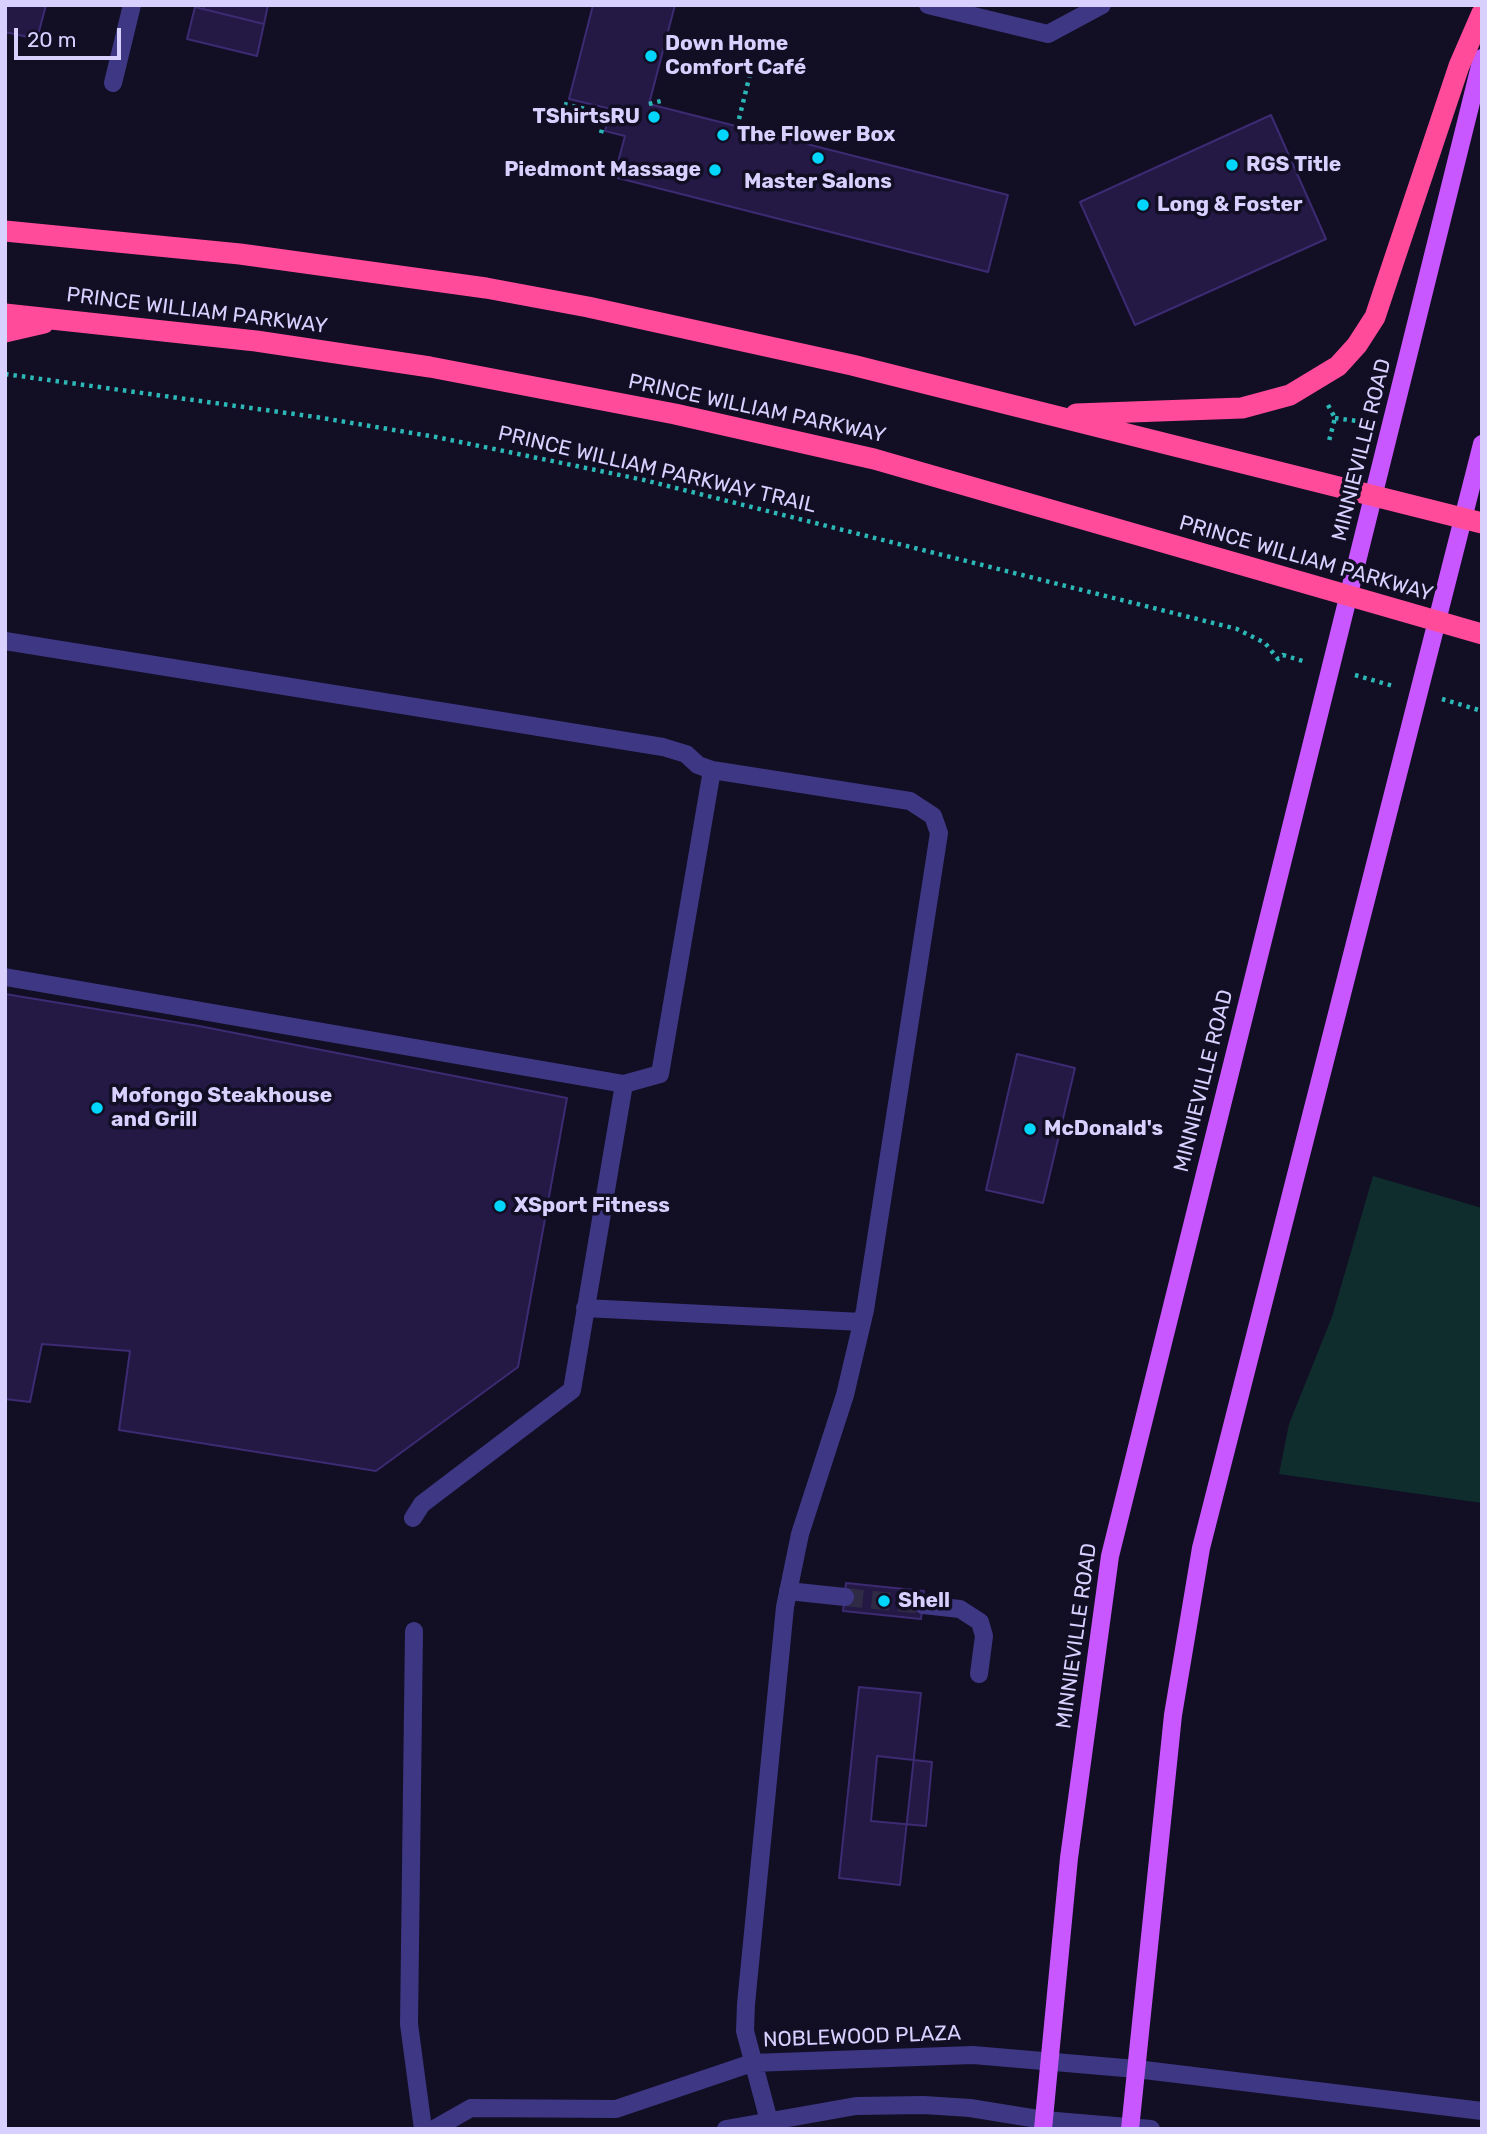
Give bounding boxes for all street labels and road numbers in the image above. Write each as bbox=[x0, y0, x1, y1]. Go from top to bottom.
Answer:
street label: PRINCE WILLIAM PARKWAY bbox=[65, 282, 329, 340]
street label: MINNIEVILLE ROAD bbox=[1327, 356, 1397, 544]
street label: PRINCE WILLIAM PARKWAY bbox=[626, 369, 888, 449]
street label: PRINCE WILLIAM PARKWAY TRAIL bbox=[496, 421, 818, 519]
street label: PRINCE WILLIAM PARKWAY bbox=[1176, 511, 1436, 607]
street label: MINNIEVILLE ROAD bbox=[1169, 987, 1239, 1175]
street label: MINNIEVILLE ROAD bbox=[1052, 1542, 1102, 1730]
street label: NOBLEWOOD PLAZA bbox=[763, 2021, 961, 2053]

